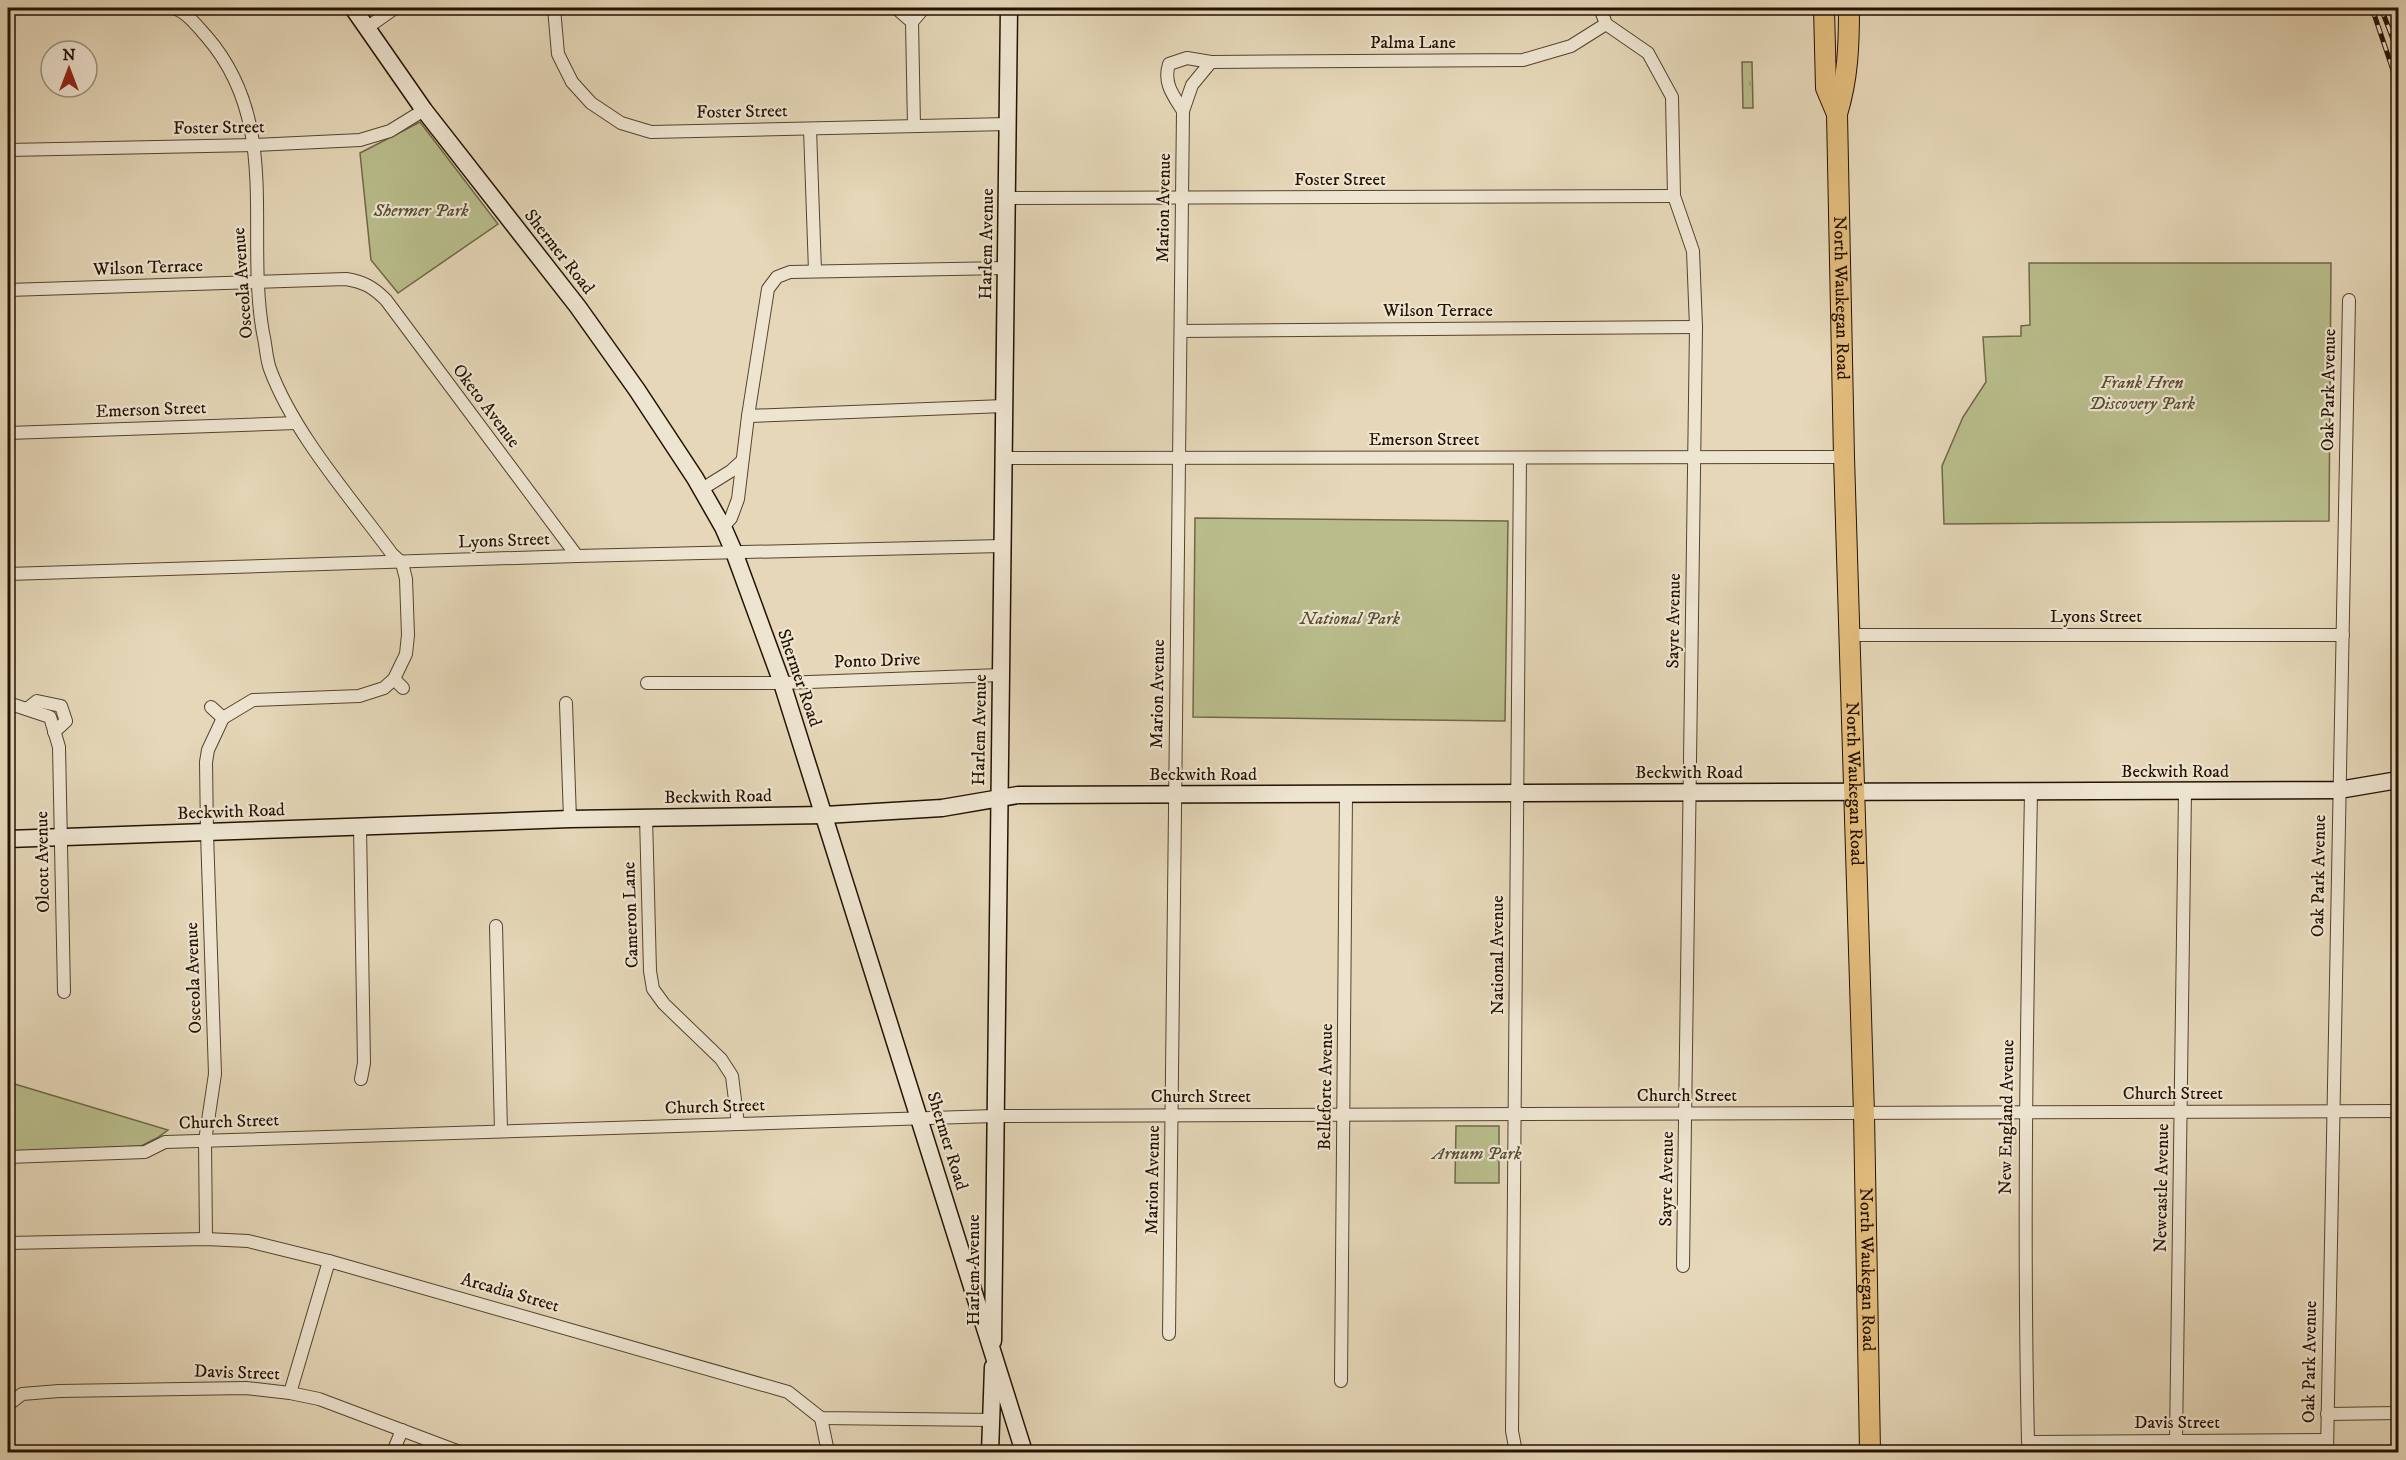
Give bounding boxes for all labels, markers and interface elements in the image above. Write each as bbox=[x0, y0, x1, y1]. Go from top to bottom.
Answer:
street label: Palma Lane bbox=[1370, 32, 1456, 54]
north arrow bbox=[39, 39, 99, 99]
text: N bbox=[62, 45, 76, 65]
street label: Foster Street bbox=[696, 100, 788, 124]
street label: Foster Street bbox=[173, 116, 265, 140]
street label: Marion Avenue bbox=[1152, 153, 1176, 263]
street label: Foster Street bbox=[1294, 169, 1386, 191]
street label: Harlem Avenue bbox=[975, 188, 999, 300]
park label: Shermer Park bbox=[372, 200, 469, 222]
street label: Shermer Road bbox=[519, 205, 599, 299]
street label: North Waukegan Road bbox=[1828, 216, 1853, 380]
street label: Osceola Avenue bbox=[228, 227, 258, 339]
street label: Wilson Terrace bbox=[92, 255, 203, 281]
street label: Wilson Terrace bbox=[1382, 300, 1493, 322]
street label: Oak Park Avenue bbox=[2317, 329, 2341, 451]
street label: Oketo Avenue bbox=[447, 360, 525, 452]
park label: Frank Hren Discovery Park bbox=[2089, 372, 2196, 415]
street label: Emerson Street bbox=[95, 397, 207, 423]
street label: Emerson Street bbox=[1369, 429, 1480, 451]
street label: Lyons Street bbox=[458, 528, 550, 554]
street label: Sayre Avenue bbox=[1662, 573, 1686, 669]
street label: Lyons Street bbox=[2050, 606, 2142, 628]
park label: National Park bbox=[1299, 608, 1400, 630]
street label: Shermer Road bbox=[772, 626, 826, 730]
street label: Marion Avenue bbox=[1146, 639, 1170, 749]
street label: Ponto Drive bbox=[833, 648, 921, 674]
street label: Harlem Avenue bbox=[968, 674, 992, 786]
street label: North Waukegan Road bbox=[1840, 701, 1867, 866]
street label: Beckwith Road bbox=[2121, 761, 2229, 783]
street label: Beckwith Road bbox=[1635, 762, 1743, 784]
street label: Beckwith Road bbox=[1149, 764, 1257, 786]
street label: Beckwith Road bbox=[664, 785, 772, 809]
street label: Beckwith Road bbox=[177, 799, 285, 825]
street label: Olcott Avenue bbox=[31, 811, 55, 913]
street label: Oak Park Avenue bbox=[2307, 815, 2331, 937]
street label: Cameron Lane bbox=[618, 861, 644, 969]
street label: National Avenue bbox=[1487, 895, 1509, 1015]
street label: Osceola Avenue bbox=[181, 922, 207, 1034]
street label: Belleforte Avenue bbox=[1314, 1023, 1338, 1151]
street label: New England Avenue bbox=[1995, 1039, 2019, 1195]
street label: Church Street bbox=[2123, 1083, 2223, 1105]
street label: Church Street bbox=[1637, 1085, 1737, 1107]
street label: Church Street bbox=[1151, 1086, 1251, 1108]
street label: Shermer Road bbox=[922, 1089, 972, 1193]
street label: Church Street bbox=[665, 1094, 766, 1120]
street label: Church Street bbox=[179, 1109, 280, 1135]
street label: Newcastle Avenue bbox=[2150, 1123, 2174, 1253]
street label: Marion Avenue bbox=[1141, 1125, 1165, 1235]
street label: Sayre Avenue bbox=[1655, 1131, 1679, 1227]
park label: Arnum Park bbox=[1430, 1143, 1522, 1165]
street label: North Waukegan Road bbox=[1854, 1187, 1879, 1352]
street label: Harlem Avenue bbox=[963, 1214, 985, 1326]
street label: Arcadia Street bbox=[458, 1268, 562, 1318]
street label: Oak Park Avenue bbox=[2298, 1301, 2322, 1423]
street label: Davis Street bbox=[194, 1361, 281, 1386]
street label: Davis Street bbox=[2134, 1412, 2220, 1434]

